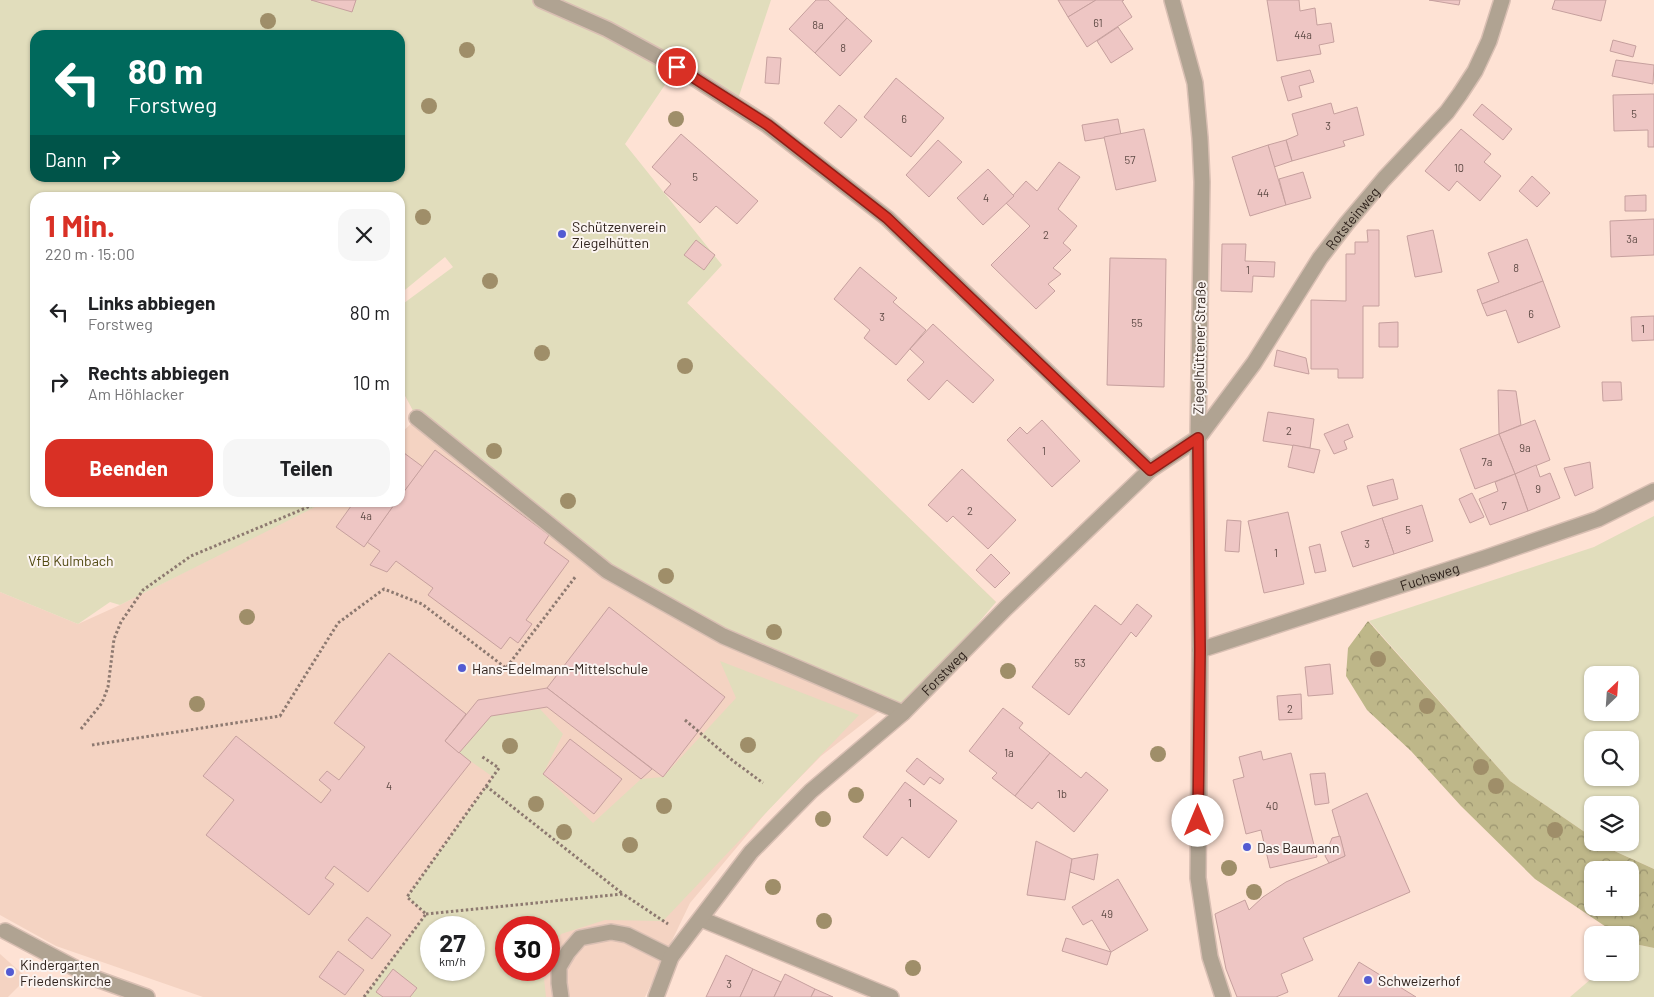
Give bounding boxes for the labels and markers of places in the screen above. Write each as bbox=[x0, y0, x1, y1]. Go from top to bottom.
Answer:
pin bbox=[656, 46, 698, 88]
place label: Schützenverein Ziegelhütten bbox=[572, 218, 666, 251]
marker: Schützenverein Ziegelhütten bbox=[556, 228, 568, 240]
place label: Hans-Edelmann-Mittelschule bbox=[472, 660, 648, 677]
marker: Hans-Edelmann-Mittelschule bbox=[456, 662, 468, 674]
place label: Das Baumann bbox=[1257, 839, 1339, 856]
marker: Das Baumann bbox=[1241, 841, 1253, 853]
place label: Kindergarten Friedenskirche bbox=[20, 956, 111, 989]
marker: Kindergarten Friedenskirche bbox=[4, 966, 16, 978]
place label: Schweizerhof bbox=[1378, 972, 1461, 989]
marker: Schweizerhof bbox=[1362, 974, 1374, 986]

